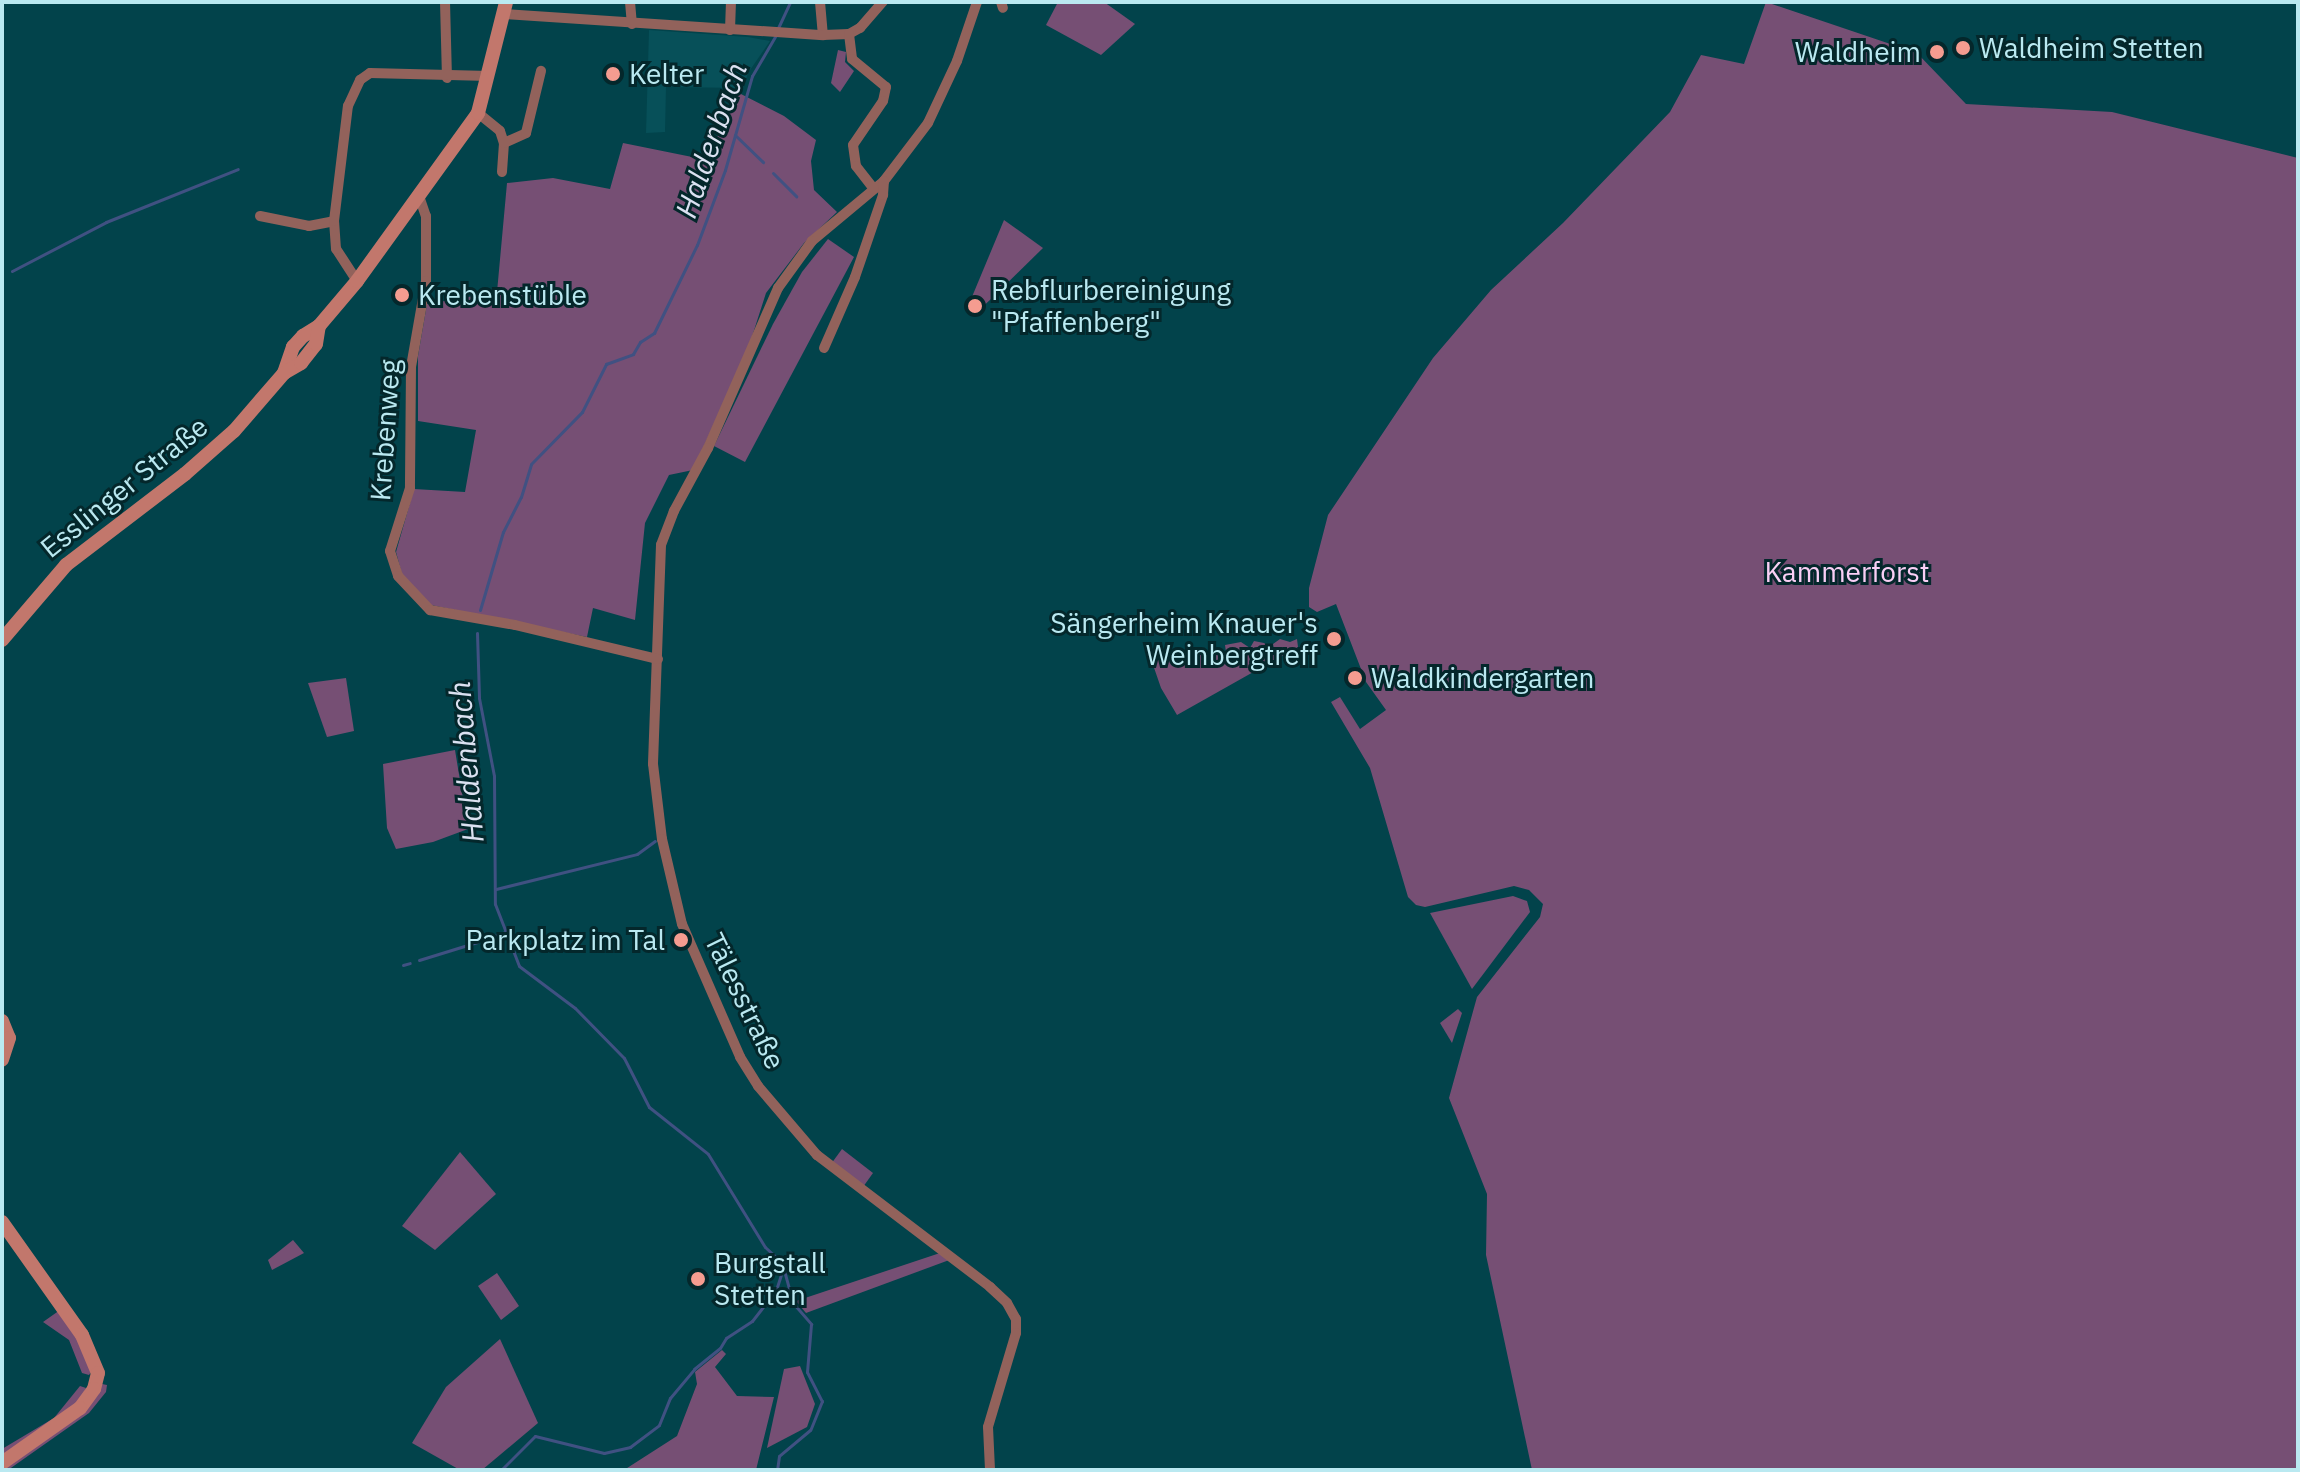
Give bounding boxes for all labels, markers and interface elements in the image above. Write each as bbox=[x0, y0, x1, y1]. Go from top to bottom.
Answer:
place label: Waldheim Stetten bbox=[1979, 31, 2204, 65]
place label: Waldheim bbox=[1795, 35, 1921, 69]
marker: Waldheim Stetten bbox=[1954, 39, 1972, 57]
marker: Waldheim bbox=[1928, 43, 1946, 61]
place label: Kelter bbox=[629, 57, 704, 91]
water label: Haldenbach bbox=[668, 58, 754, 222]
marker: Kelter bbox=[604, 65, 622, 83]
place label: Rebflurbereinigung "Pfaffenberg" bbox=[991, 273, 1231, 339]
place label: Krebenstüble bbox=[418, 278, 587, 312]
marker: Krebenstüble bbox=[393, 286, 411, 304]
marker: Rebflurbereinigung "Pfaffenberg" bbox=[966, 297, 984, 315]
street label: Krebenweg bbox=[363, 358, 407, 502]
street label: Esslinger Straße bbox=[34, 409, 214, 565]
park label: Kammerforst bbox=[1764, 555, 1930, 589]
place label: Sängerheim Knauer's Weinbergtreff bbox=[1050, 606, 1318, 672]
marker: Sängerheim Knauer's Weinbergtreff bbox=[1325, 630, 1343, 648]
place label: Waldkindergarten bbox=[1371, 661, 1594, 695]
marker: Waldkindergarten bbox=[1346, 669, 1364, 687]
water label: Haldenbach bbox=[441, 680, 491, 844]
place label: Parkplatz im Tal bbox=[465, 923, 665, 957]
street label: Tälesstraße bbox=[698, 928, 792, 1074]
marker: Parkplatz im Tal bbox=[672, 931, 690, 949]
place label: Burgstall Stetten bbox=[714, 1246, 826, 1312]
marker: Burgstall Stetten bbox=[689, 1270, 707, 1288]

